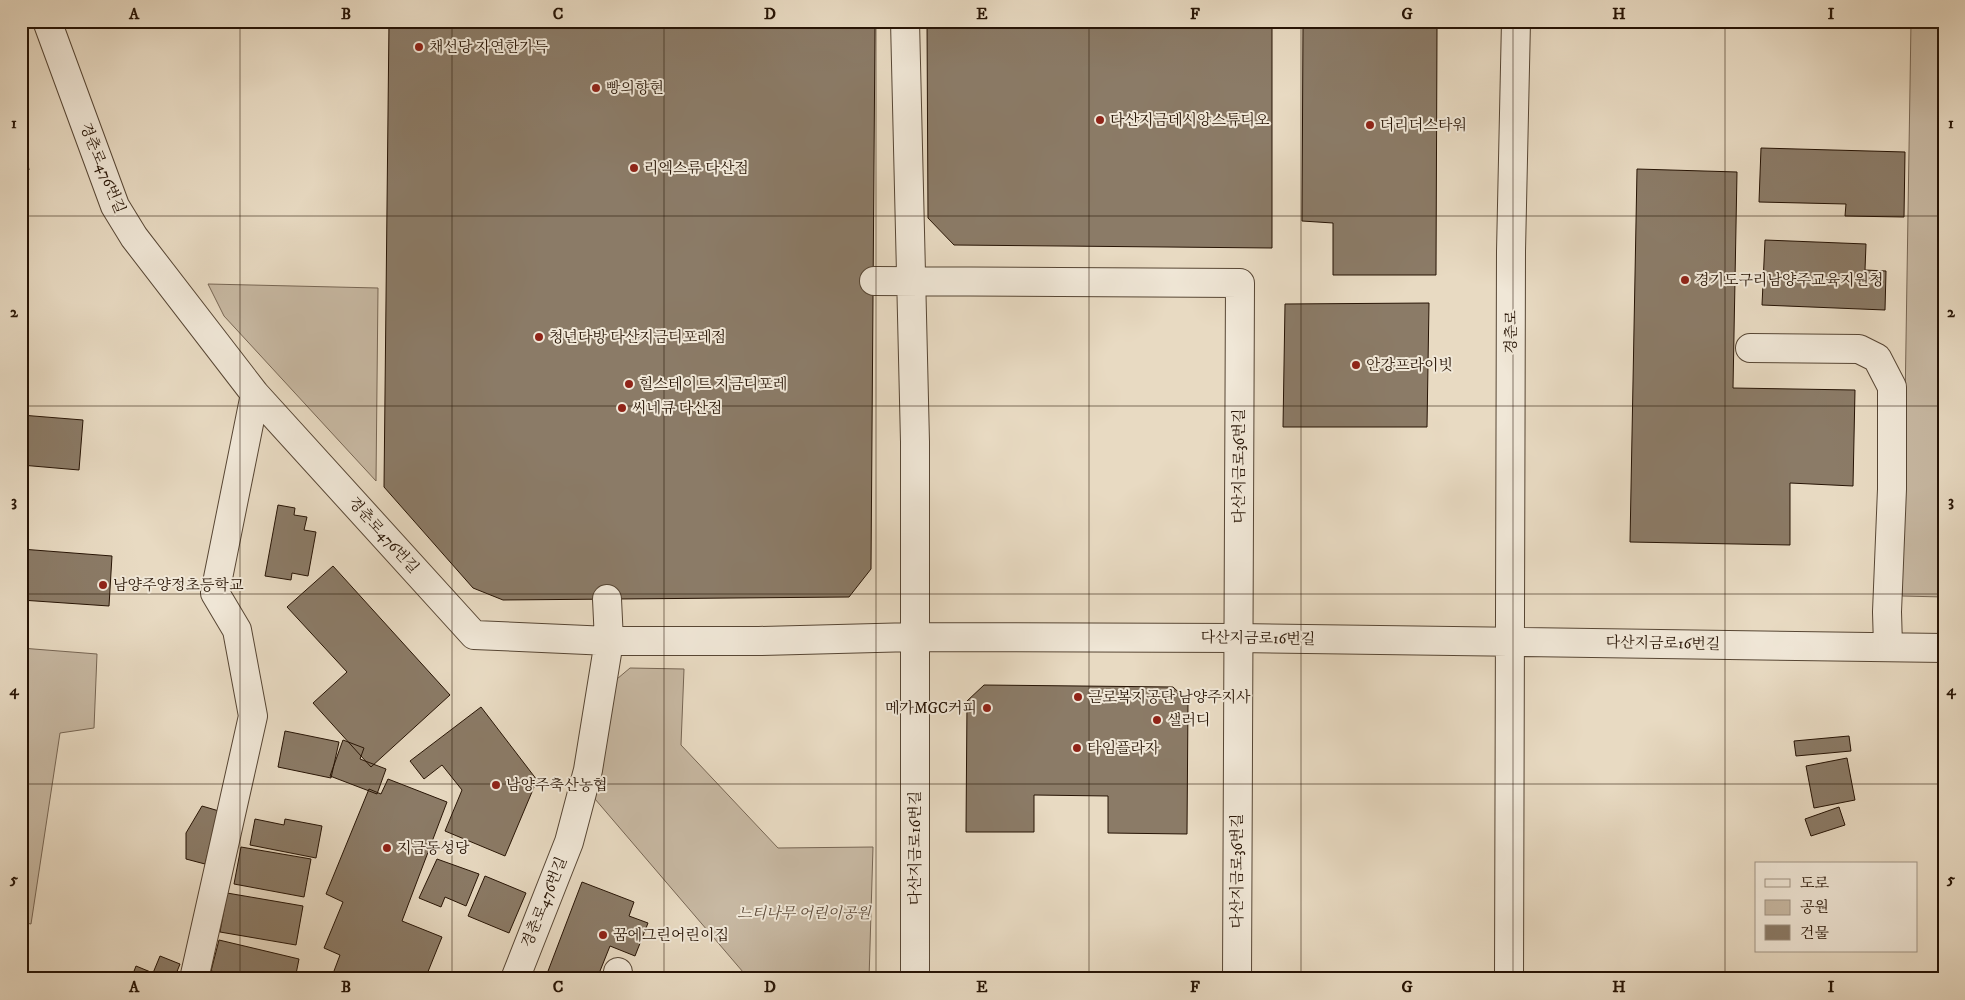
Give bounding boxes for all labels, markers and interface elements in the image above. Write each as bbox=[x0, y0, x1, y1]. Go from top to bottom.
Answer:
text: A bbox=[128, 4, 140, 24]
text: B bbox=[341, 4, 351, 24]
text: C bbox=[553, 4, 563, 24]
text: D bbox=[764, 4, 776, 24]
text: E bbox=[976, 4, 988, 24]
text: F bbox=[1190, 4, 1200, 24]
text: G bbox=[1401, 4, 1413, 24]
text: H bbox=[1612, 4, 1626, 24]
text: I bbox=[1828, 4, 1835, 24]
place label: 채선당 자연한가득 bbox=[429, 38, 549, 57]
marker: 채선당 자연한가득 bbox=[413, 41, 425, 53]
place label: 빵의향현 bbox=[606, 79, 664, 98]
marker: 빵의향현 bbox=[590, 82, 602, 94]
place label: 다산지금데시앙스튜디오 bbox=[1110, 111, 1270, 130]
text: 1 bbox=[11, 113, 17, 133]
text: 1 bbox=[1948, 113, 1954, 133]
marker: 다산지금데시앙스튜디오 bbox=[1094, 114, 1106, 126]
place label: 더리더스타워 bbox=[1380, 116, 1467, 135]
marker: 더리더스타워 bbox=[1364, 119, 1376, 131]
street label: 경춘로476번길 bbox=[76, 120, 129, 216]
place label: 리엑스류 다산점 bbox=[644, 159, 749, 178]
marker: 리엑스류 다산점 bbox=[628, 162, 640, 174]
place label: 경기도구리남양주교육지원청 bbox=[1695, 271, 1883, 290]
marker: 경기도구리남양주교육지원청 bbox=[1679, 274, 1691, 286]
text: 2 bbox=[10, 302, 19, 322]
text: 2 bbox=[1947, 302, 1956, 322]
street label: 경춘로 bbox=[1502, 310, 1521, 354]
place label: 청년다방 다산지금디포레점 bbox=[549, 328, 726, 347]
marker: 청년다방 다산지금디포레점 bbox=[533, 331, 545, 343]
place label: 안강프라이빗 bbox=[1366, 356, 1453, 375]
marker: 안강프라이빗 bbox=[1350, 359, 1362, 371]
place label: 힐스테이트 지금디포레 bbox=[639, 375, 787, 394]
marker: 힐스테이트 지금디포레 bbox=[623, 378, 635, 390]
place label: 씨네큐 다산점 bbox=[632, 399, 722, 418]
marker: 씨네큐 다산점 bbox=[616, 402, 628, 414]
street label: 다산지금로36번길 bbox=[1230, 409, 1249, 523]
text: 3 bbox=[11, 491, 17, 511]
text: 3 bbox=[1948, 491, 1954, 511]
street label: 경춘로476번길 bbox=[344, 493, 423, 577]
place label: 남양주양정초등학교 bbox=[113, 576, 244, 595]
marker: 남양주양정초등학교 bbox=[97, 579, 109, 591]
street label: 다산지금로16번길 bbox=[1200, 628, 1315, 649]
street label: 다산지금로16번길 bbox=[1605, 633, 1720, 654]
text: 4 bbox=[8, 680, 19, 700]
text: 4 bbox=[1945, 680, 1956, 700]
place label: 근로복지공단 남양주지사 bbox=[1088, 688, 1251, 707]
marker: 근로복지공단 남양주지사 bbox=[1072, 691, 1084, 703]
place label: 메가MGC커피 bbox=[885, 699, 977, 718]
marker: 메가MGC커피 bbox=[981, 702, 993, 714]
place label: 샐러디 bbox=[1167, 711, 1210, 730]
marker: 샐러디 bbox=[1151, 714, 1163, 726]
place label: 타임플라자 bbox=[1087, 739, 1160, 758]
marker: 타임플라자 bbox=[1071, 742, 1083, 754]
place label: 남양주축산농협 bbox=[506, 776, 607, 795]
marker: 남양주축산농협 bbox=[490, 779, 502, 791]
street label: 다산지금로16번길 bbox=[906, 791, 925, 905]
street label: 다산지금로36번길 bbox=[1228, 814, 1247, 928]
place label: 지금동성당 bbox=[397, 839, 470, 858]
marker: 지금동성당 bbox=[381, 842, 393, 854]
street label: 경춘로476번길 bbox=[518, 854, 571, 950]
legend bbox=[1755, 862, 1918, 952]
text: 5 bbox=[9, 869, 18, 889]
text: 5 bbox=[1946, 869, 1955, 889]
text: 도로 bbox=[1800, 874, 1829, 893]
text: 공원 bbox=[1800, 898, 1829, 917]
park label: 느티나무 어린이공원 bbox=[737, 904, 872, 923]
text: 건물 bbox=[1800, 924, 1829, 943]
place label: 꿈에그린어린이집 bbox=[613, 926, 729, 945]
marker: 꿈에그린어린이집 bbox=[597, 929, 609, 941]
text: A bbox=[128, 977, 140, 997]
text: B bbox=[341, 977, 351, 997]
text: C bbox=[553, 977, 563, 997]
text: D bbox=[764, 977, 776, 997]
text: E bbox=[976, 977, 988, 997]
text: F bbox=[1190, 977, 1200, 997]
text: G bbox=[1401, 977, 1413, 997]
text: H bbox=[1612, 977, 1626, 997]
text: I bbox=[1828, 977, 1835, 997]

